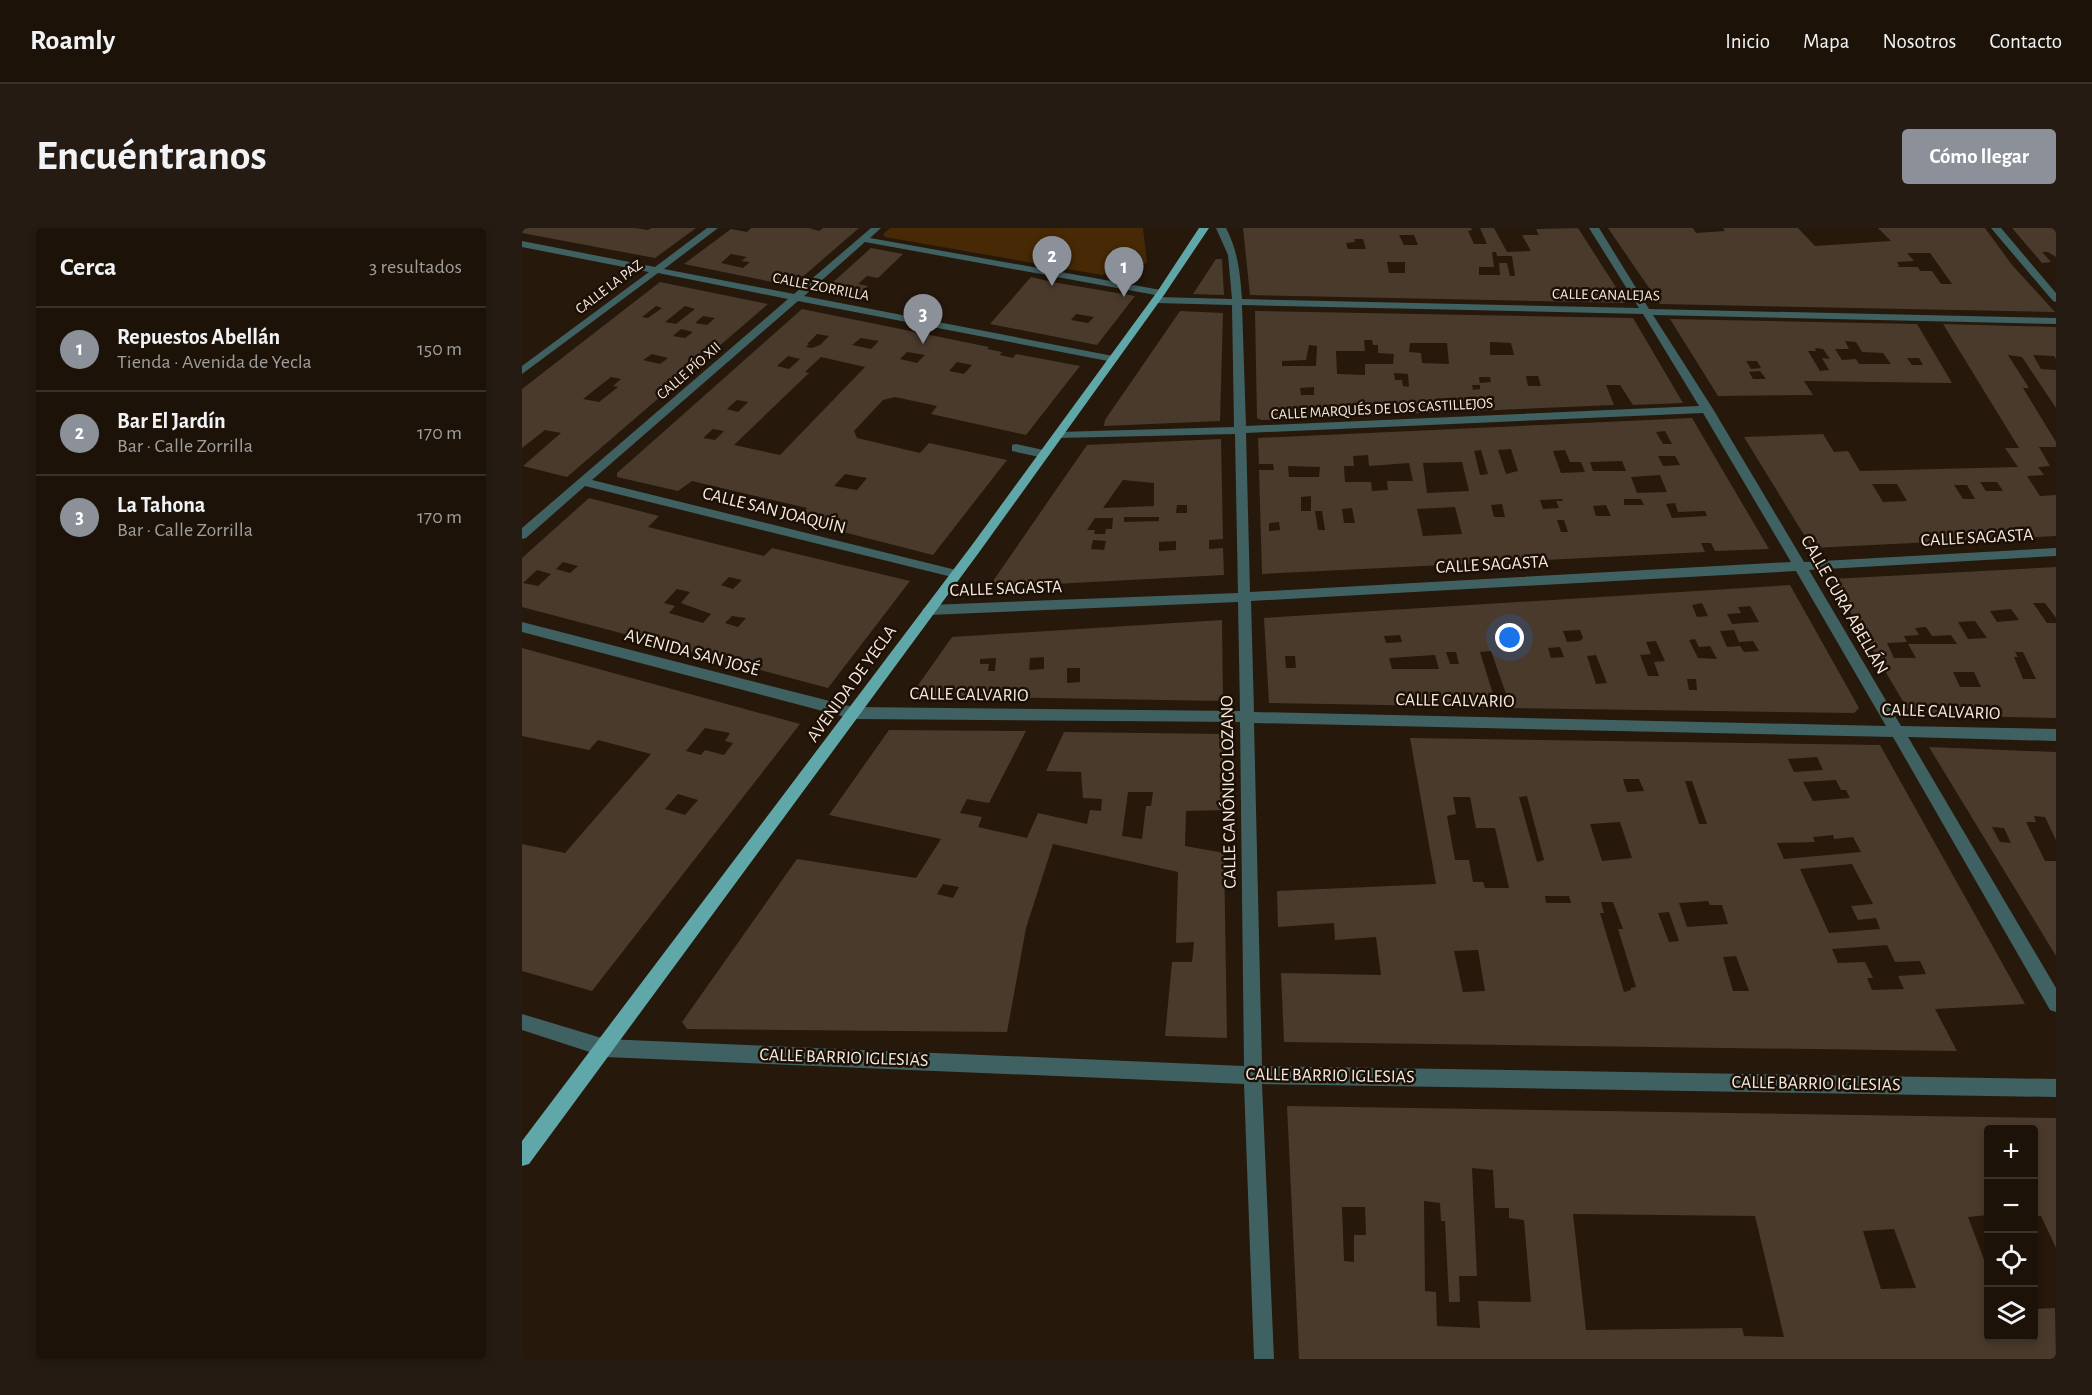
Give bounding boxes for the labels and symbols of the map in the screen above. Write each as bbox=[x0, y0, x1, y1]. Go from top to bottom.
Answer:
pin: 2 bbox=[1032, 236, 1072, 286]
pin: 1 bbox=[1104, 248, 1144, 297]
street label: CALLE LA PAZ bbox=[573, 257, 645, 317]
street label: CALLE ZORRILLA bbox=[772, 270, 871, 304]
street label: CALLE CANALEJAS bbox=[1552, 287, 1660, 303]
pin: 3 bbox=[904, 294, 942, 344]
street label: CALLE PÍO XII bbox=[653, 338, 724, 403]
street label: CALLE MARQUÉS DE LOS CASTILLEJOS bbox=[1270, 394, 1494, 422]
street label: CALLE SAN JOAQUÍN bbox=[700, 482, 848, 538]
street label: CALLE SAGASTA bbox=[1920, 526, 2034, 550]
street label: CALLE CURA ABELLÁN bbox=[1797, 531, 1894, 677]
street label: CALLE SAGASTA bbox=[1435, 553, 1549, 577]
street label: CALLE SAGASTA bbox=[949, 578, 1063, 600]
street label: AVENIDA DE YECLA bbox=[804, 622, 901, 746]
street label: AVENIDA SAN JOSÉ bbox=[623, 623, 762, 680]
your location bbox=[1495, 623, 1524, 652]
street label: CALLE CALVARIO bbox=[909, 685, 1029, 705]
street label: CALLE CALVARIO bbox=[1395, 691, 1515, 711]
street label: CALLE CANÓNIGO LOZANO bbox=[1215, 695, 1240, 889]
street label: CALLE CALVARIO bbox=[1881, 701, 2001, 723]
street label: CALLE BARRIO IGLESIAS bbox=[759, 1046, 929, 1070]
street label: CALLE BARRIO IGLESIAS bbox=[1245, 1066, 1415, 1086]
street label: CALLE BARRIO IGLESIAS bbox=[1731, 1074, 1901, 1094]

